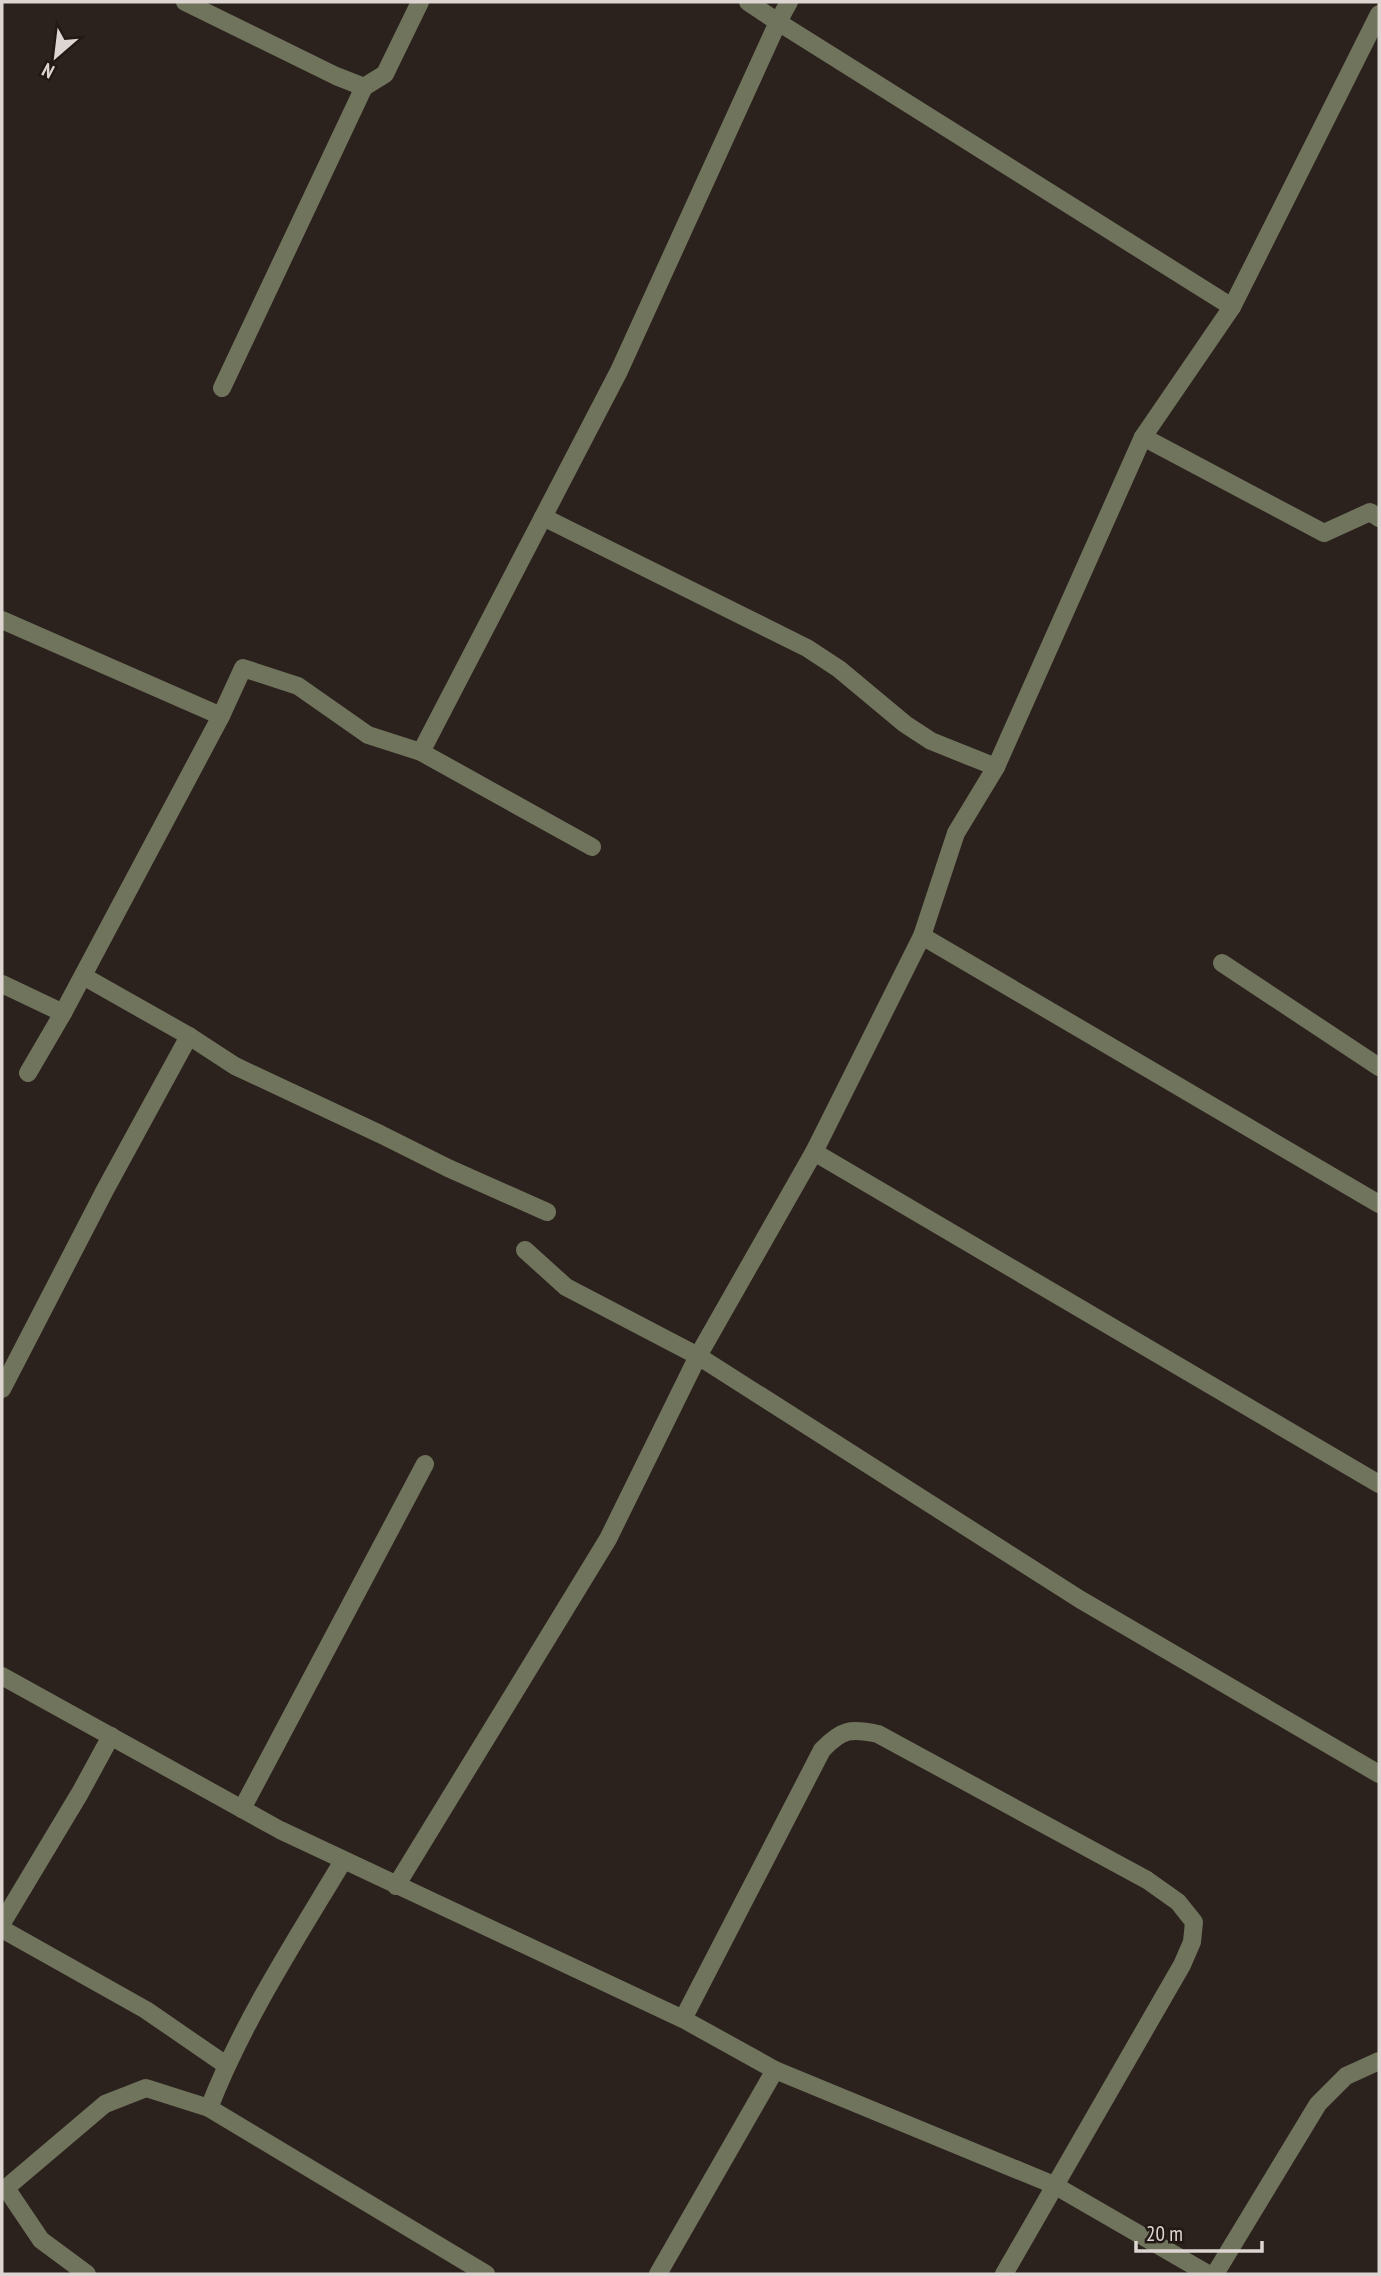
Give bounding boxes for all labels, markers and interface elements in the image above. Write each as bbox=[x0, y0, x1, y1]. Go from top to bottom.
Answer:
north arrow bbox=[21, 21, 91, 91]
text: N bbox=[38, 58, 58, 84]
scale bar bbox=[1136, 2210, 1262, 2254]
text: 20 m bbox=[1146, 2220, 1183, 2247]

